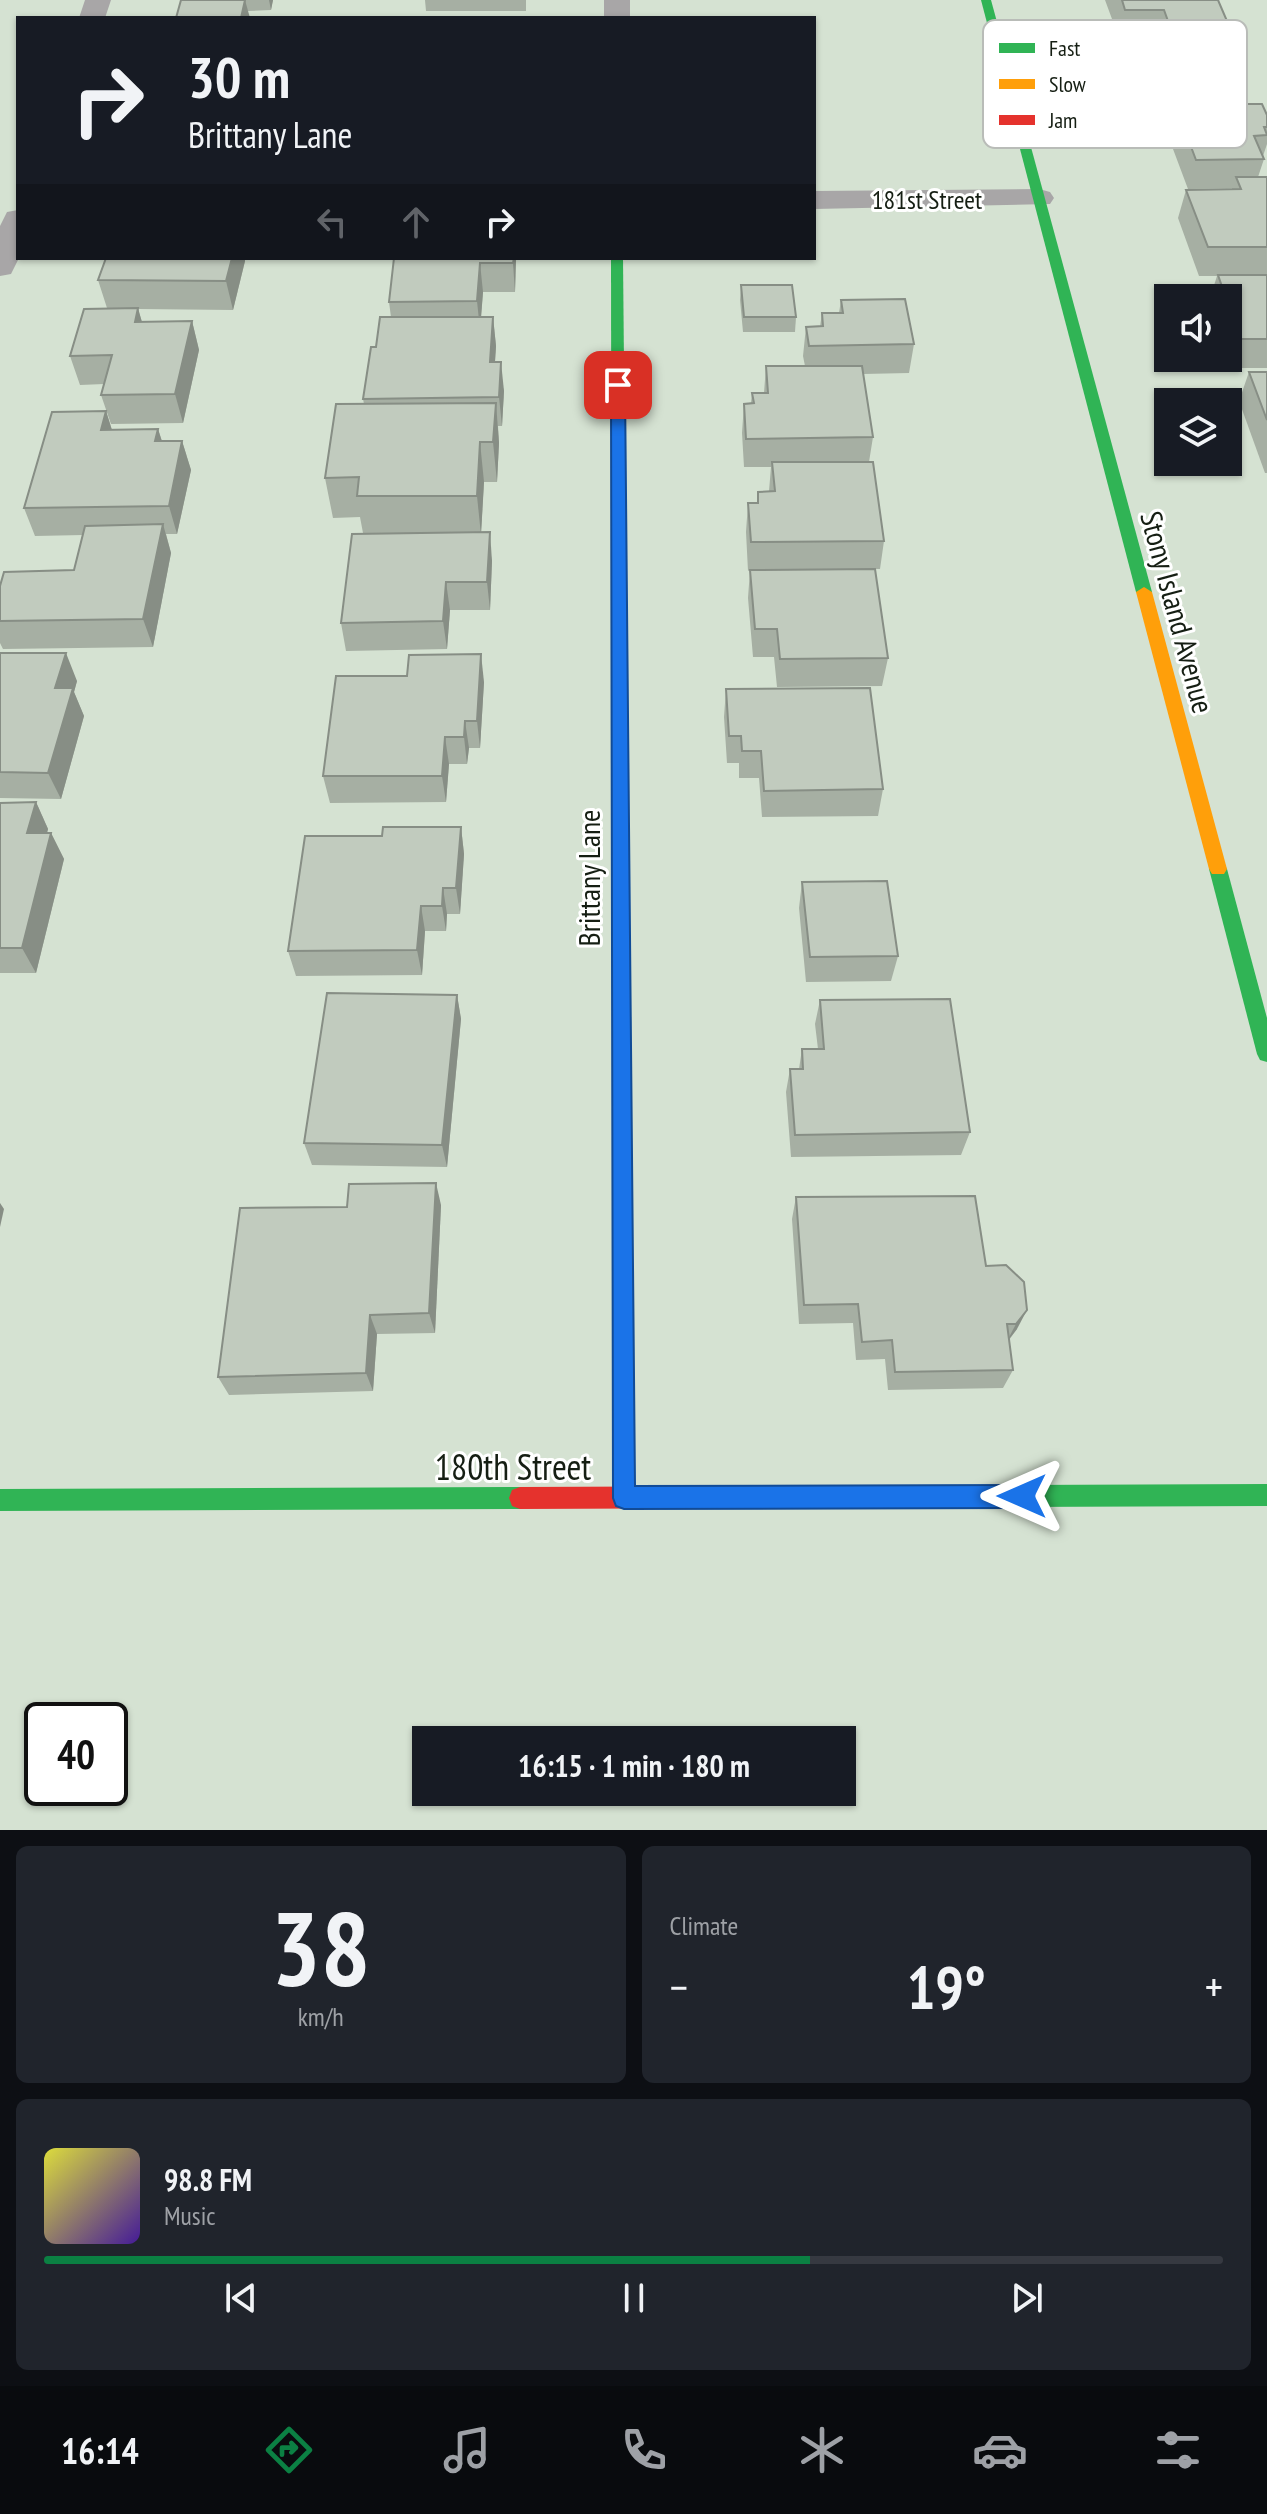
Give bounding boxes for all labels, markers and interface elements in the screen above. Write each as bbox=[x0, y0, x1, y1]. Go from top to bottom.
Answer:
legend bbox=[983, 20, 1247, 148]
text: Fast bbox=[1049, 34, 1080, 62]
text: 30 m bbox=[188, 41, 290, 113]
icon: right bbox=[56, 48, 160, 152]
text: Slow bbox=[1049, 70, 1086, 98]
text: Jam bbox=[1048, 106, 1077, 134]
text: Brittany Lane bbox=[188, 111, 352, 158]
street label: 181st Street bbox=[872, 183, 982, 216]
icon: left bbox=[310, 200, 354, 244]
icon: ahead bbox=[394, 200, 438, 244]
icon: right bbox=[478, 200, 522, 244]
map controls bbox=[1154, 284, 1242, 476]
button: sound bbox=[1154, 284, 1242, 372]
pin bbox=[584, 351, 652, 419]
icon: arrive bbox=[596, 363, 640, 407]
button: layers bbox=[1154, 388, 1242, 476]
street label: Stony Island Avenue bbox=[1132, 507, 1224, 717]
street label: Brittany Lane bbox=[569, 810, 608, 946]
street label: 180th Street bbox=[435, 1443, 591, 1490]
position arrow bbox=[980, 1454, 1064, 1538]
speed limit sign: 40 bbox=[24, 1702, 128, 1806]
text: 16:15 · 1 min · 180 m bbox=[518, 1746, 750, 1785]
text: 38 bbox=[271, 1880, 370, 2015]
text: Climate bbox=[670, 1909, 738, 1942]
text: 19° bbox=[907, 1948, 986, 2026]
text: − bbox=[670, 1958, 688, 2015]
text: + bbox=[1205, 1958, 1223, 2015]
text: km/h bbox=[298, 2000, 344, 2033]
text: 98.8 FM bbox=[164, 2160, 252, 2199]
text: Music bbox=[164, 2199, 216, 2232]
icon: previous bbox=[219, 2276, 263, 2320]
icon: pause bbox=[612, 2276, 656, 2320]
icon: next bbox=[1005, 2276, 1049, 2320]
icon: directions bbox=[261, 2422, 317, 2478]
icon: music bbox=[439, 2422, 495, 2478]
icon: phone bbox=[616, 2422, 672, 2478]
icon: climate bbox=[794, 2422, 850, 2478]
icon: car bbox=[972, 2422, 1028, 2478]
icon: filters bbox=[1150, 2422, 1206, 2478]
text: 16:14 bbox=[61, 2427, 139, 2474]

